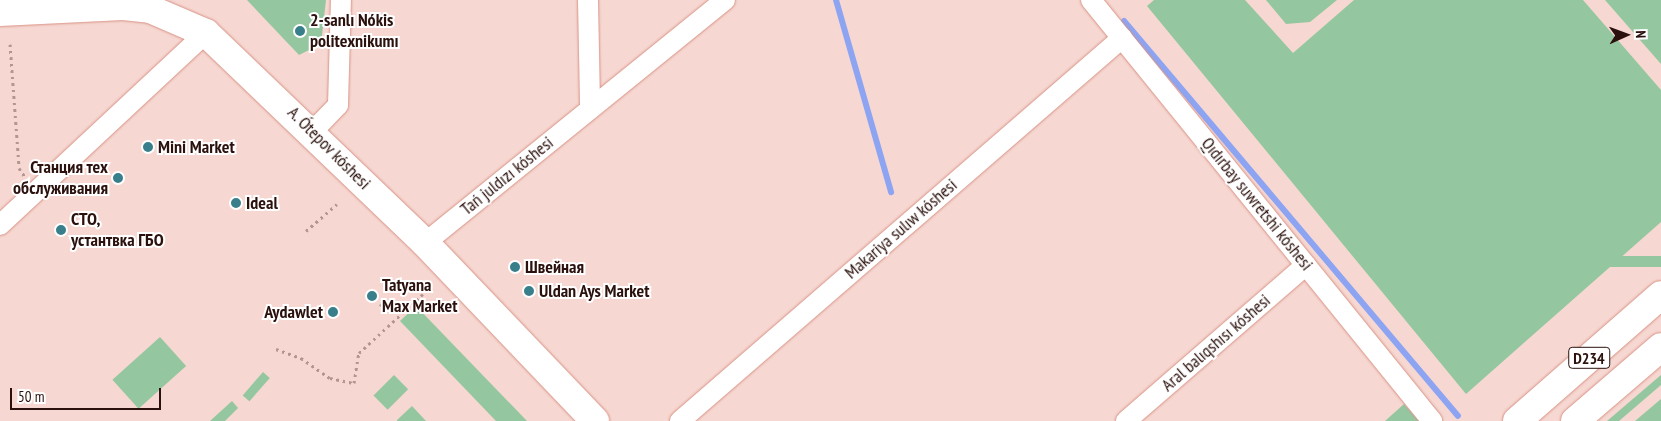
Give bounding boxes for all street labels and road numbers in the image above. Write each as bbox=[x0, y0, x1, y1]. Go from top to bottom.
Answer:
street label: A. Ótepov kóshesi bbox=[282, 101, 376, 195]
street label: Tań juldızı kóshesi bbox=[456, 132, 558, 220]
street label: Qıdırbay suwretshi kóshesi bbox=[1197, 133, 1317, 275]
street label: Makariya sulıw kóshesi bbox=[840, 174, 962, 284]
street label: Aral balıqshısı kóshesi bbox=[1157, 290, 1275, 396]
road number: D234 bbox=[1568, 344, 1610, 372]

